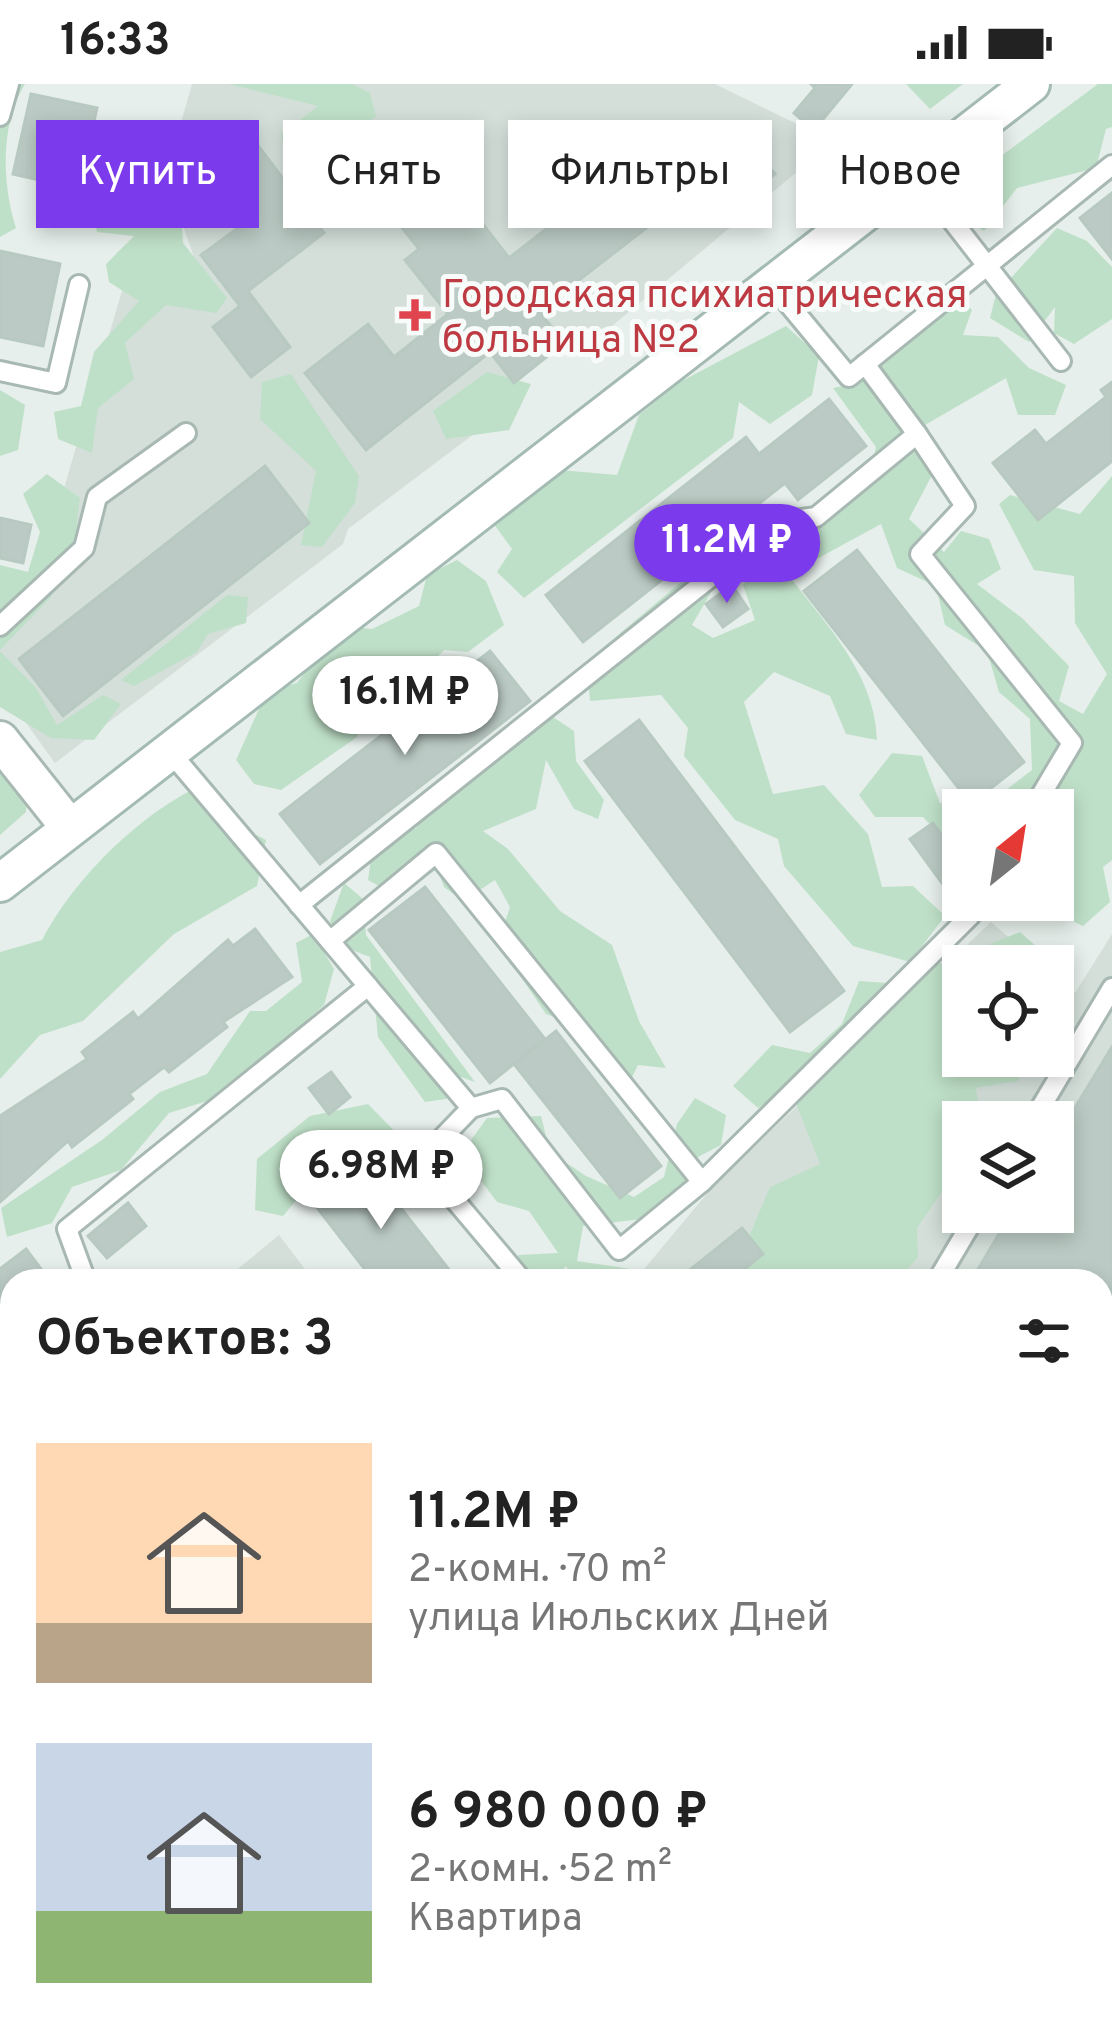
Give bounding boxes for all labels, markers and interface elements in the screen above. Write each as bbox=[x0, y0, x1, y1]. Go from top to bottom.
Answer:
text: 16:33 bbox=[60, 14, 171, 71]
chip: Купить bbox=[36, 120, 259, 228]
chip: Снять bbox=[283, 120, 484, 228]
chip: Фильтры bbox=[508, 120, 772, 228]
chip: Новое bbox=[796, 120, 1003, 228]
place label: Городская психиатрическая больница №2 bbox=[442, 273, 968, 367]
marker: Городская психиатрическая больница №2 bbox=[399, 299, 431, 331]
pin: 11.2M ₽ bbox=[616, 504, 838, 606]
text: 11.2M ₽ bbox=[661, 518, 793, 567]
pin: 16.1M ₽ bbox=[294, 656, 516, 758]
text: 16.1M ₽ bbox=[339, 670, 471, 719]
north arrow bbox=[942, 789, 1074, 921]
map controls bbox=[942, 789, 1074, 1233]
button: locate bbox=[942, 945, 1074, 1077]
button: layers bbox=[942, 1101, 1074, 1233]
pin: 6.98M ₽ bbox=[270, 1130, 492, 1232]
text: 6.98M ₽ bbox=[307, 1144, 455, 1193]
icon: filters bbox=[1011, 1308, 1077, 1374]
text: Объектов: 3 bbox=[36, 1309, 334, 1374]
text: 11.2M ₽ bbox=[408, 1482, 580, 1547]
icon: home bbox=[132, 1491, 276, 1635]
text: 2-комн. · 70 m² bbox=[408, 1547, 667, 1596]
text: улица Июльских Дней bbox=[408, 1596, 829, 1645]
text: 6 980 000 ₽ bbox=[408, 1782, 708, 1847]
icon: home bbox=[132, 1791, 276, 1935]
text: 2-комн. · 52 m² bbox=[408, 1847, 672, 1896]
text: Квартира bbox=[408, 1896, 582, 1945]

